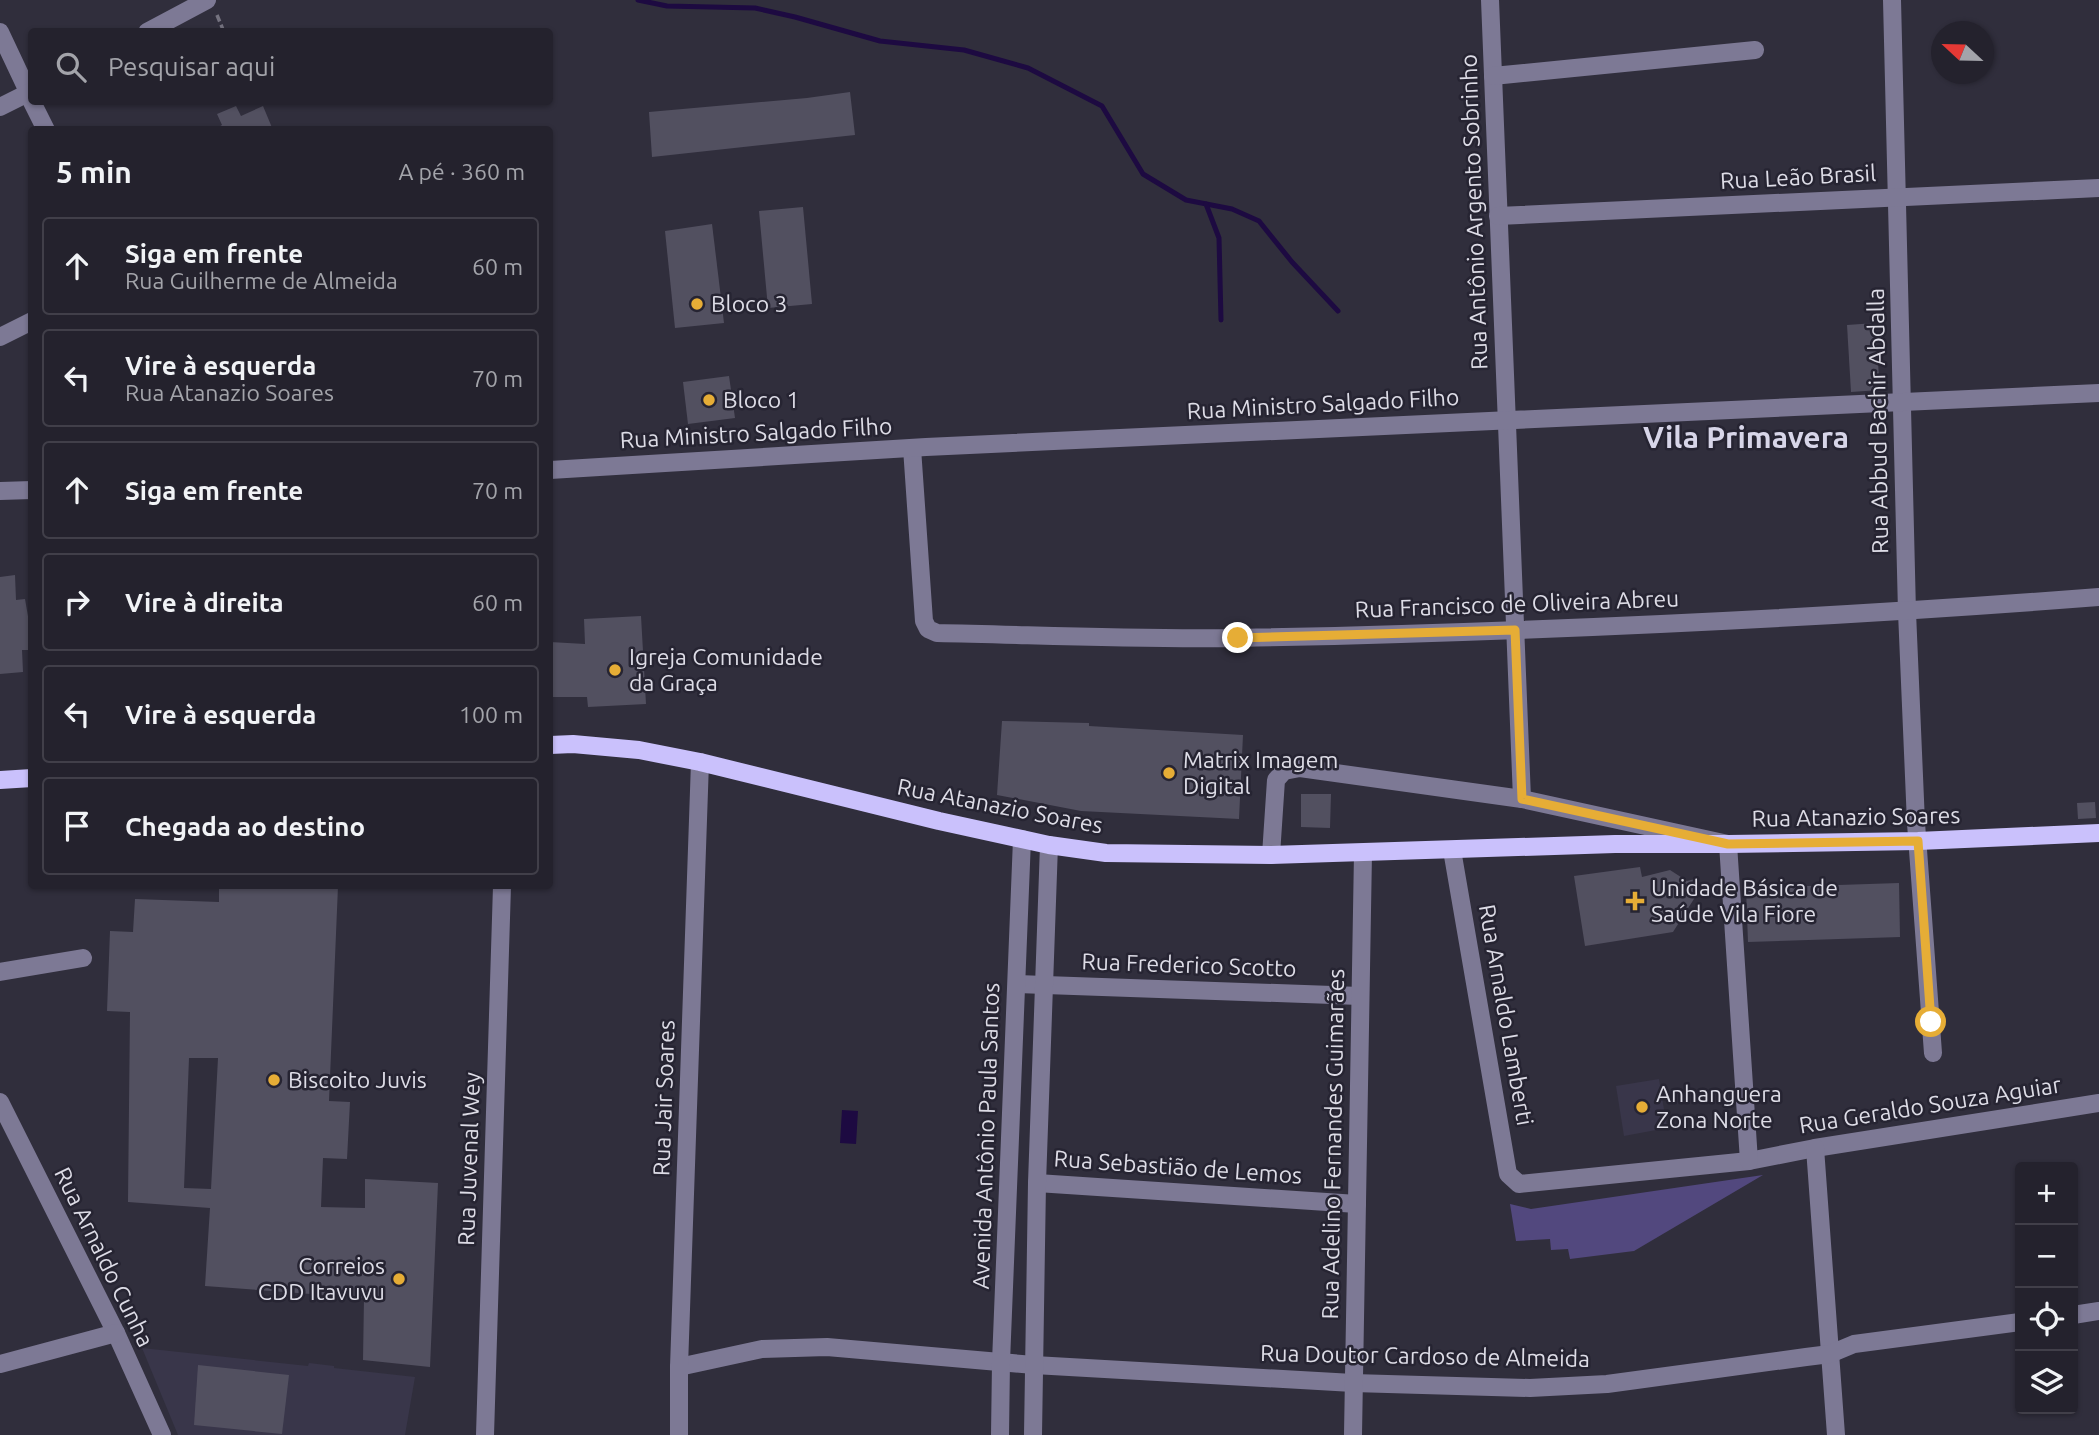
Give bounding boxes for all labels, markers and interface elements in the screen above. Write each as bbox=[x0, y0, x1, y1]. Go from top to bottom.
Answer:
north arrow bbox=[1931, 21, 1994, 84]
search box bbox=[28, 28, 553, 105]
icon: search bbox=[52, 48, 90, 86]
text: Pesquisar aqui bbox=[108, 52, 275, 81]
street label: Rua Antônio Argento Sobrinho bbox=[1455, 54, 1492, 370]
text: 5 min bbox=[56, 155, 132, 189]
text: A pé · 360 m bbox=[398, 159, 525, 184]
street label: Rua Leão Brasil bbox=[1719, 160, 1877, 193]
text: Siga em frente bbox=[125, 239, 303, 268]
icon: ahead bbox=[58, 247, 96, 285]
text: 60 m bbox=[472, 254, 523, 279]
text: Rua Guilherme de Almeida bbox=[125, 268, 398, 293]
street label: Rua Abbud Bachir Abdalla bbox=[1863, 288, 1892, 554]
place label: Bloco 3 bbox=[711, 291, 787, 316]
marker: Bloco 3 bbox=[689, 296, 705, 312]
text: Vire à esquerda bbox=[125, 351, 316, 380]
icon: left bbox=[58, 359, 96, 397]
text: 70 m bbox=[472, 366, 523, 391]
text: Rua Atanazio Soares bbox=[125, 380, 334, 405]
street label: Rua Ministro Salgado Filho bbox=[1186, 384, 1460, 423]
place label: Bloco 1 bbox=[723, 387, 799, 412]
marker: Bloco 1 bbox=[701, 392, 717, 408]
street label: Rua Ministro Salgado Filho bbox=[619, 413, 893, 452]
district label: Vila Primavera bbox=[1643, 420, 1849, 454]
icon: ahead bbox=[58, 471, 96, 509]
text: Siga em frente bbox=[125, 476, 303, 505]
text: 70 m bbox=[472, 478, 523, 503]
icon: right bbox=[58, 583, 96, 621]
street label: Rua Francisco de Oliveira Abreu bbox=[1354, 585, 1680, 622]
text: Vire à direita bbox=[125, 588, 284, 617]
text: 60 m bbox=[472, 590, 523, 615]
route end bbox=[1222, 622, 1253, 653]
place label: Igreja Comunidade da Graça bbox=[629, 644, 823, 695]
marker: Igreja Comunidade da Graça bbox=[607, 662, 623, 678]
icon: left bbox=[58, 695, 96, 733]
text: Vire à esquerda bbox=[125, 700, 316, 729]
text: 100 m bbox=[459, 702, 523, 727]
place label: Matrix Imagem Digital bbox=[1183, 747, 1338, 798]
marker: Matrix Imagem Digital bbox=[1161, 765, 1177, 781]
street label: Rua Atanazio Soares bbox=[895, 773, 1105, 838]
street label: Rua Atanazio Soares bbox=[1751, 802, 1961, 831]
icon: arrive bbox=[58, 807, 96, 845]
text: Chegada ao destino bbox=[125, 812, 365, 841]
place label: Unidade Básica de Saúde Vila Fiore bbox=[1651, 875, 1838, 926]
marker: Unidade Básica de Saúde Vila Fiore bbox=[1625, 891, 1645, 911]
street label: Rua Arnaldo Lamberti bbox=[1475, 902, 1538, 1128]
street label: Rua Frederico Scotto bbox=[1081, 948, 1297, 981]
street label: Rua Adelino Fernandes Guimarães bbox=[1317, 968, 1348, 1320]
street label: Avenida Antônio Paula Santos bbox=[968, 982, 1003, 1290]
route start bbox=[1915, 1006, 1946, 1037]
street label: Rua Jair Soares bbox=[648, 1020, 679, 1176]
place label: Biscoito Juvis bbox=[288, 1067, 427, 1092]
street label: Rua Geraldo Souza Aguiar bbox=[1797, 1071, 2063, 1138]
marker: Biscoito Juvis bbox=[266, 1072, 282, 1088]
street label: Rua Juvenal Wey bbox=[453, 1072, 484, 1246]
place label: Anhanguera Zona Norte bbox=[1656, 1081, 1782, 1132]
marker: Anhanguera Zona Norte bbox=[1634, 1099, 1650, 1115]
street label: Rua Sebastião de Lemos bbox=[1053, 1145, 1303, 1188]
map controls bbox=[2015, 1162, 2078, 1414]
button: + bbox=[2015, 1162, 2078, 1225]
street label: Rua Arnaldo Cunha bbox=[50, 1163, 159, 1351]
button: − bbox=[2015, 1225, 2078, 1288]
place label: Correios CDD Itavuvu bbox=[258, 1253, 385, 1304]
marker: Correios CDD Itavuvu bbox=[391, 1271, 407, 1287]
button: locate bbox=[2015, 1288, 2078, 1351]
street label: Rua Doutor Cardoso de Almeida bbox=[1260, 1340, 1590, 1371]
button: layers bbox=[2015, 1351, 2078, 1414]

